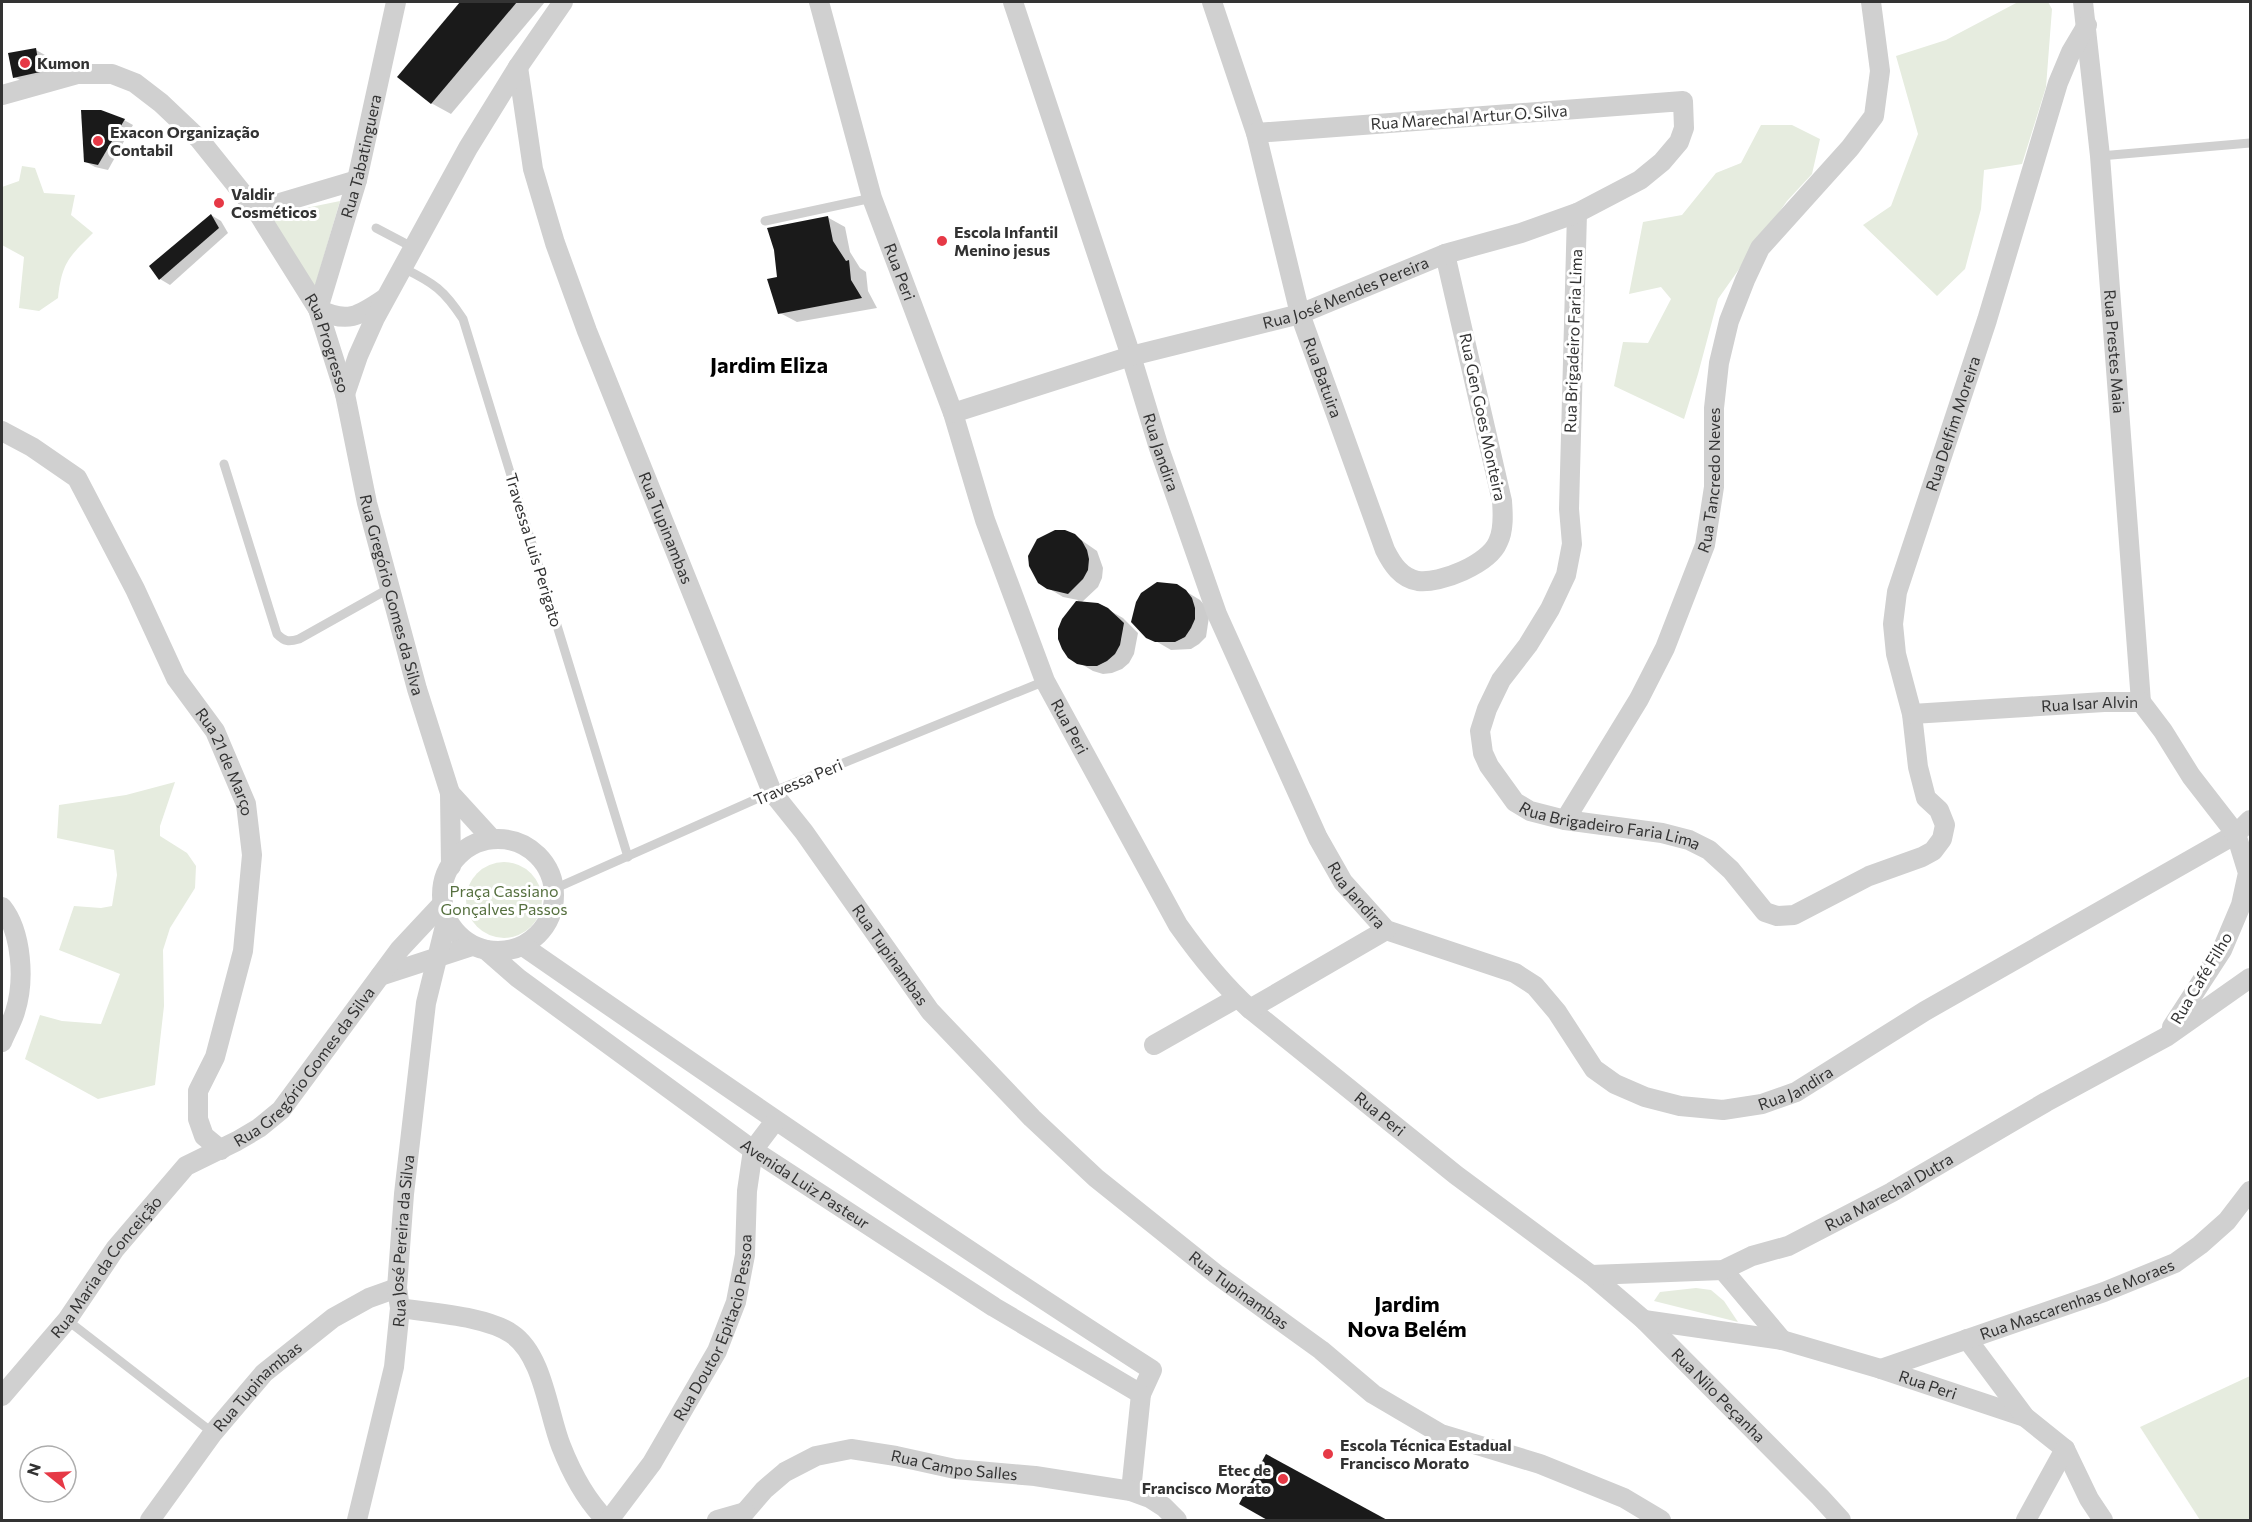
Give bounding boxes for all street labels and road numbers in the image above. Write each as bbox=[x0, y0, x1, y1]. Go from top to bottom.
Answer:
street label: Rua Tabatinguera bbox=[336, 92, 385, 220]
street label: Rua Marechal Artur O. Silva bbox=[1370, 100, 1568, 133]
street label: Rua Peri bbox=[881, 240, 920, 303]
street label: Rua Brigadeiro Faria Lima bbox=[1560, 249, 1585, 433]
street label: Rua José Mendes Pereira bbox=[1260, 252, 1431, 332]
street label: Rua Prestes Maia bbox=[2101, 289, 2129, 414]
street label: Rua Progresso bbox=[302, 290, 354, 395]
street label: Rua Gen Goes Monteira bbox=[1456, 331, 1511, 503]
street label: Rua Batuira bbox=[1300, 335, 1347, 420]
street label: Rua Delfim Moreira bbox=[1921, 353, 1983, 493]
street label: Rua Tancredo Neves bbox=[1693, 407, 1723, 555]
street label: Rua Jandira bbox=[1140, 411, 1183, 494]
street label: Rua Tupinambas bbox=[635, 469, 697, 586]
street label: Travessa Luis Perigato bbox=[502, 471, 567, 629]
street label: Rua Gregório Gomes da Silva bbox=[356, 493, 428, 698]
street label: Rua Isar Alvin bbox=[2040, 692, 2138, 715]
street label: Rua Peri bbox=[1048, 695, 1093, 757]
street label: Rua 21 de Março bbox=[192, 704, 257, 817]
street label: Travessa Peri bbox=[751, 754, 845, 809]
street label: Rua Brigadeiro Faria Lima bbox=[1516, 797, 1704, 853]
street label: Rua Jandira bbox=[1324, 858, 1390, 932]
street label: Rua Tupinambas bbox=[849, 900, 933, 1009]
street label: Rua Café Filho bbox=[2166, 928, 2235, 1027]
street label: Rua Gregório Gomes da Silva bbox=[230, 983, 378, 1150]
street label: Rua Jandira bbox=[1755, 1061, 1836, 1114]
street label: Rua Peri bbox=[1351, 1087, 1410, 1140]
street label: Avenida Luiz Pasteur bbox=[737, 1134, 874, 1233]
street label: Rua Marechal Dutra bbox=[1821, 1149, 1956, 1234]
street label: Rua José Pereira da Silva bbox=[387, 1154, 417, 1328]
street label: Rua Maria da Conceição bbox=[46, 1192, 165, 1342]
street label: Rua Doutor Epitacio Pessoa bbox=[669, 1234, 755, 1424]
street label: Rua Tupinambas bbox=[1186, 1246, 1293, 1333]
street label: Rua Mascarenhas de Moraes bbox=[1977, 1254, 2177, 1343]
street label: Rua Tupinambas bbox=[209, 1337, 305, 1435]
street label: Rua Nilo Peçanha bbox=[1668, 1344, 1770, 1446]
street label: Rua Peri bbox=[1897, 1366, 1959, 1403]
street label: Rua Campo Salles bbox=[889, 1445, 1018, 1483]

